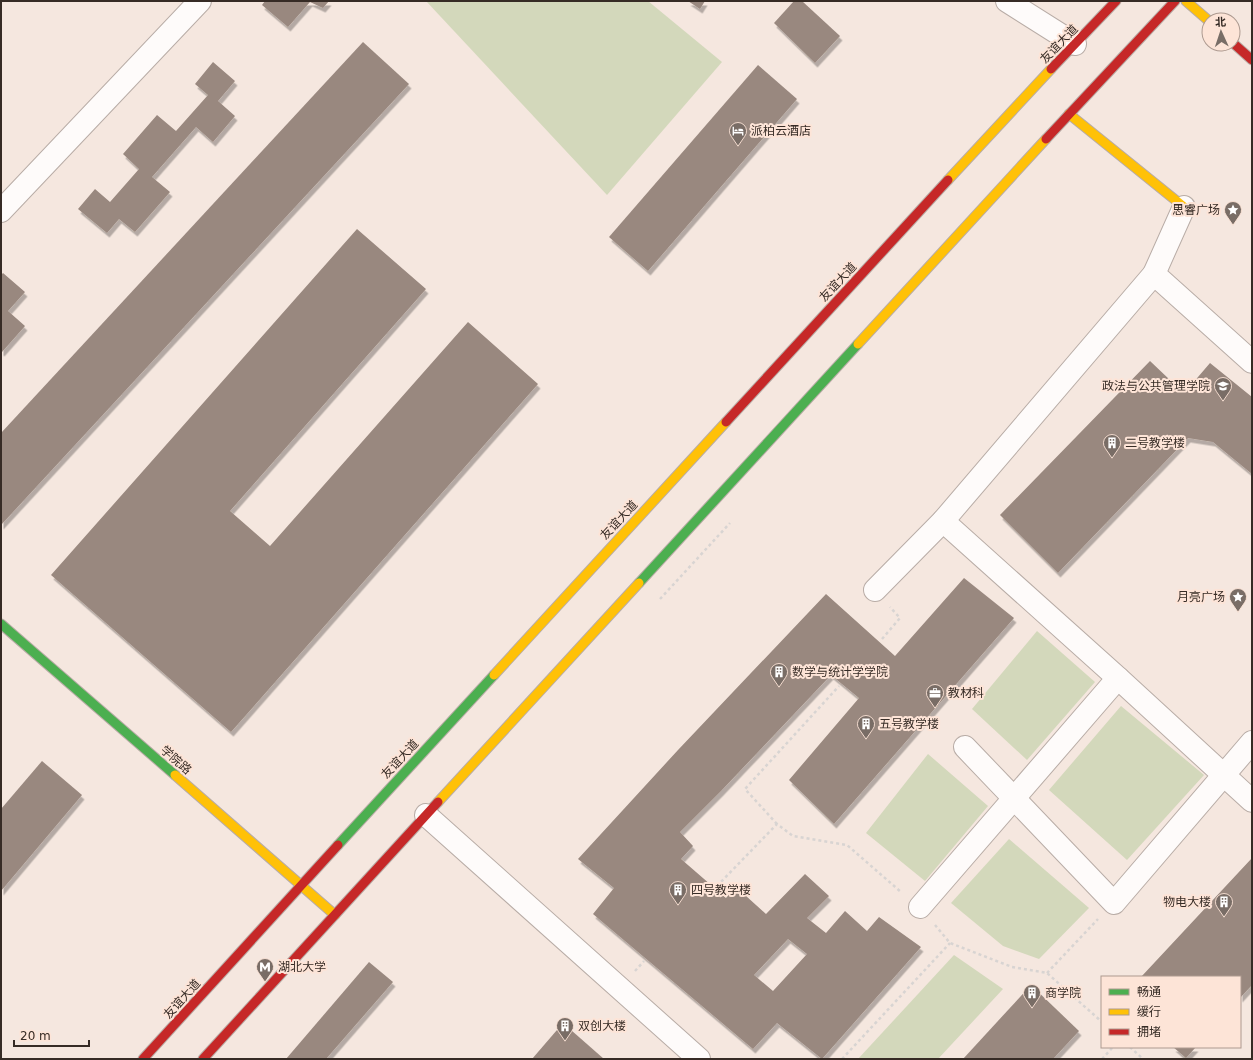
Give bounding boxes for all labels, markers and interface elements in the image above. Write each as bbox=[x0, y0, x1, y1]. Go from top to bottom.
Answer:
north arrow bbox=[1201, 12, 1241, 52]
text: 北 bbox=[1215, 16, 1226, 29]
street label: 友谊大道 bbox=[1037, 22, 1081, 66]
hotel icon: 派柏云酒店 bbox=[728, 121, 748, 146]
place label: 派柏云酒店 bbox=[751, 124, 811, 138]
place icon: 思睿广场 bbox=[1223, 200, 1243, 225]
place label: 思睿广场 bbox=[1172, 203, 1220, 217]
street label: 友谊大道 bbox=[817, 260, 859, 304]
school or university icon: 政法与公共管理学院 bbox=[1213, 376, 1233, 401]
place label: 政法与公共管理学院 bbox=[1102, 379, 1210, 393]
building icon: 二号教学楼 bbox=[1102, 433, 1122, 458]
place label: 二号教学楼 bbox=[1125, 436, 1185, 450]
street label: 友谊大道 bbox=[598, 498, 640, 542]
place icon: 月亮广场 bbox=[1228, 587, 1248, 612]
place label: 月亮广场 bbox=[1177, 590, 1225, 604]
building icon: 数学与统计学学院 bbox=[769, 662, 789, 687]
place label: 数学与统计学学院 bbox=[792, 665, 888, 679]
office icon: 教材科 bbox=[925, 683, 945, 708]
place label: 教材科 bbox=[948, 686, 984, 700]
building icon: 五号教学楼 bbox=[856, 714, 876, 739]
place label: 五号教学楼 bbox=[879, 717, 939, 731]
street label: 友谊大道 bbox=[379, 737, 421, 781]
street label: 学院路 bbox=[158, 743, 194, 777]
building icon: 四号教学楼 bbox=[668, 880, 688, 905]
place label: 四号教学楼 bbox=[691, 883, 751, 897]
building icon: 物电大楼 bbox=[1214, 892, 1234, 917]
place label: 物电大楼 bbox=[1163, 895, 1211, 909]
metro station icon: 湖北大学 bbox=[255, 957, 275, 982]
place label: 湖北大学 bbox=[278, 960, 326, 974]
street label: 友谊大道 bbox=[161, 976, 203, 1022]
legend bbox=[1101, 976, 1241, 1048]
building icon: 商学院 bbox=[1022, 983, 1042, 1008]
text: 畅通 bbox=[1137, 985, 1161, 999]
place label: 商学院 bbox=[1045, 986, 1081, 1000]
text: 缓行 bbox=[1137, 1005, 1161, 1019]
building icon: 双创大楼 bbox=[555, 1016, 575, 1041]
place label: 双创大楼 bbox=[578, 1019, 626, 1033]
scale bar bbox=[14, 1022, 89, 1048]
text: 拥堵 bbox=[1137, 1025, 1161, 1039]
text: 20 m bbox=[20, 1029, 51, 1043]

